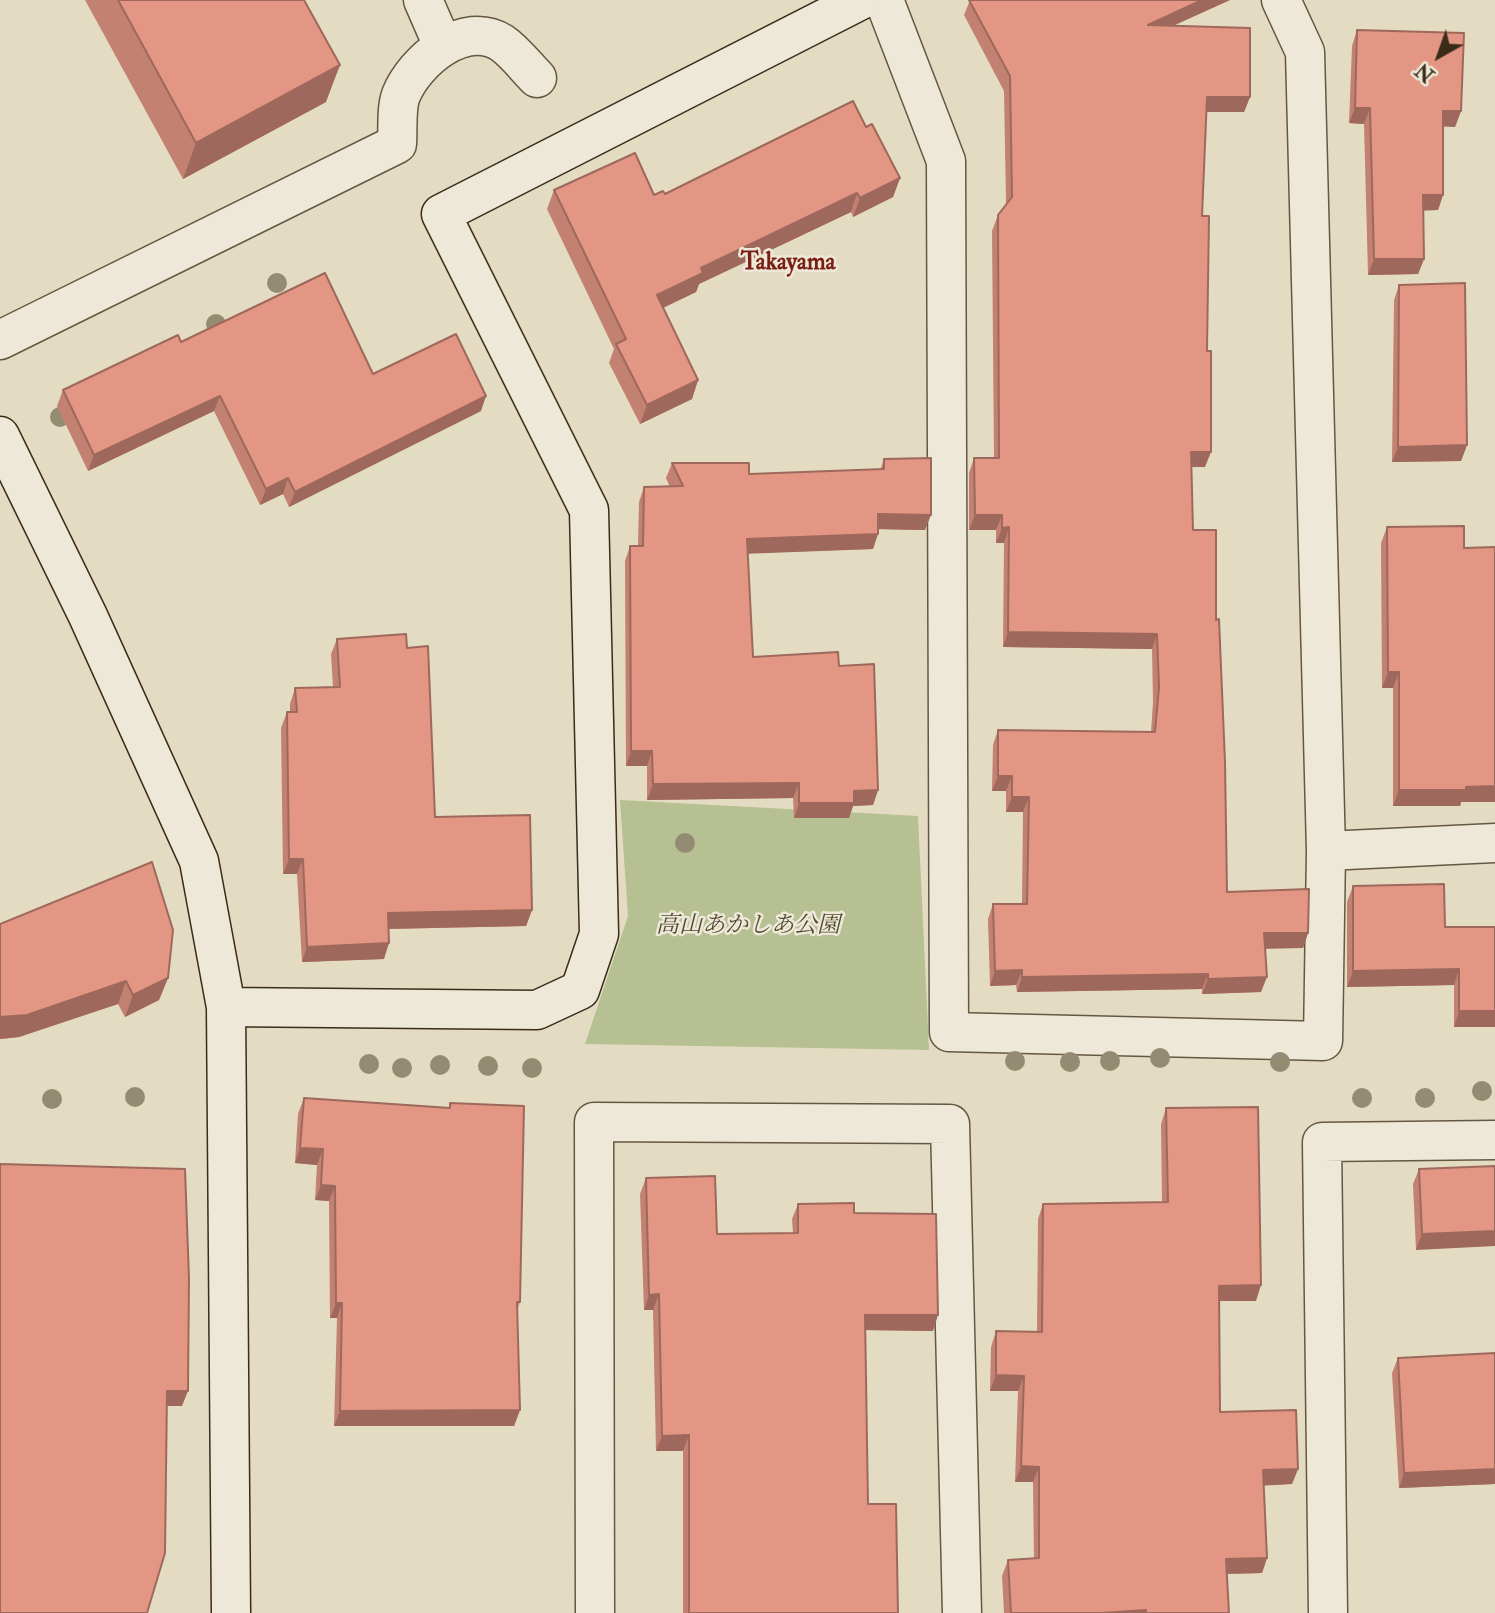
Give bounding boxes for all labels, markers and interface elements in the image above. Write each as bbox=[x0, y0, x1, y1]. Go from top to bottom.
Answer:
north arrow bbox=[1404, 21, 1474, 91]
text: N bbox=[1411, 57, 1440, 87]
district label: Takayama bbox=[741, 250, 835, 278]
park label: 高山あかしあ公園 bbox=[656, 913, 840, 941]

